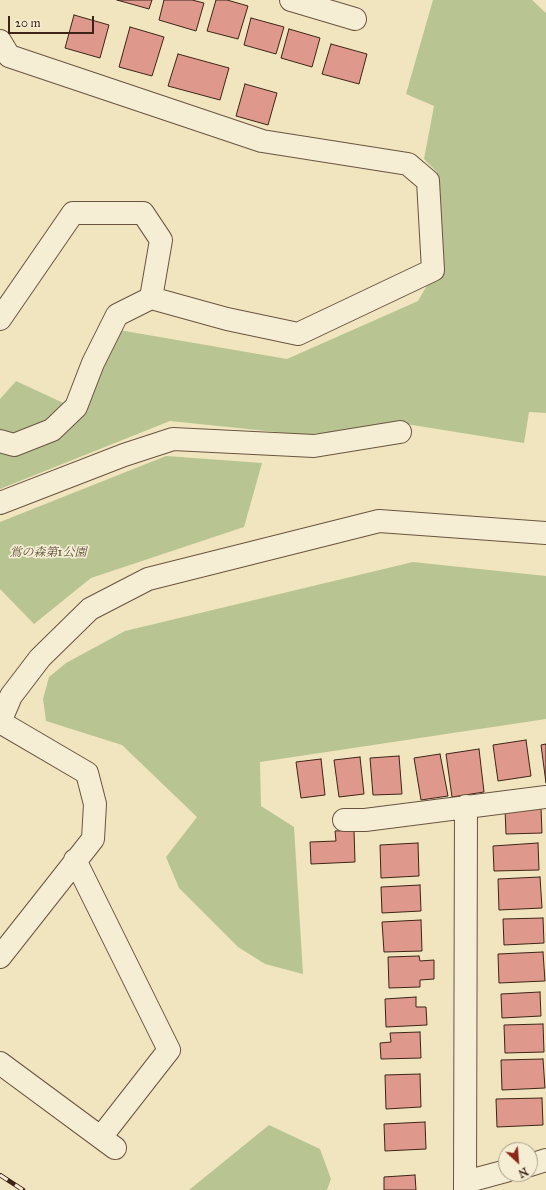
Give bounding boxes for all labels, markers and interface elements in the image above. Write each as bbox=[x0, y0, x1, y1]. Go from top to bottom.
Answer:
scale bar bbox=[10, 8, 96, 34]
text: 20 m bbox=[15, 16, 41, 30]
park label: 鴬の森第1公園 bbox=[10, 546, 86, 560]
north arrow bbox=[498, 1142, 538, 1182]
text: N bbox=[516, 1164, 530, 1180]

